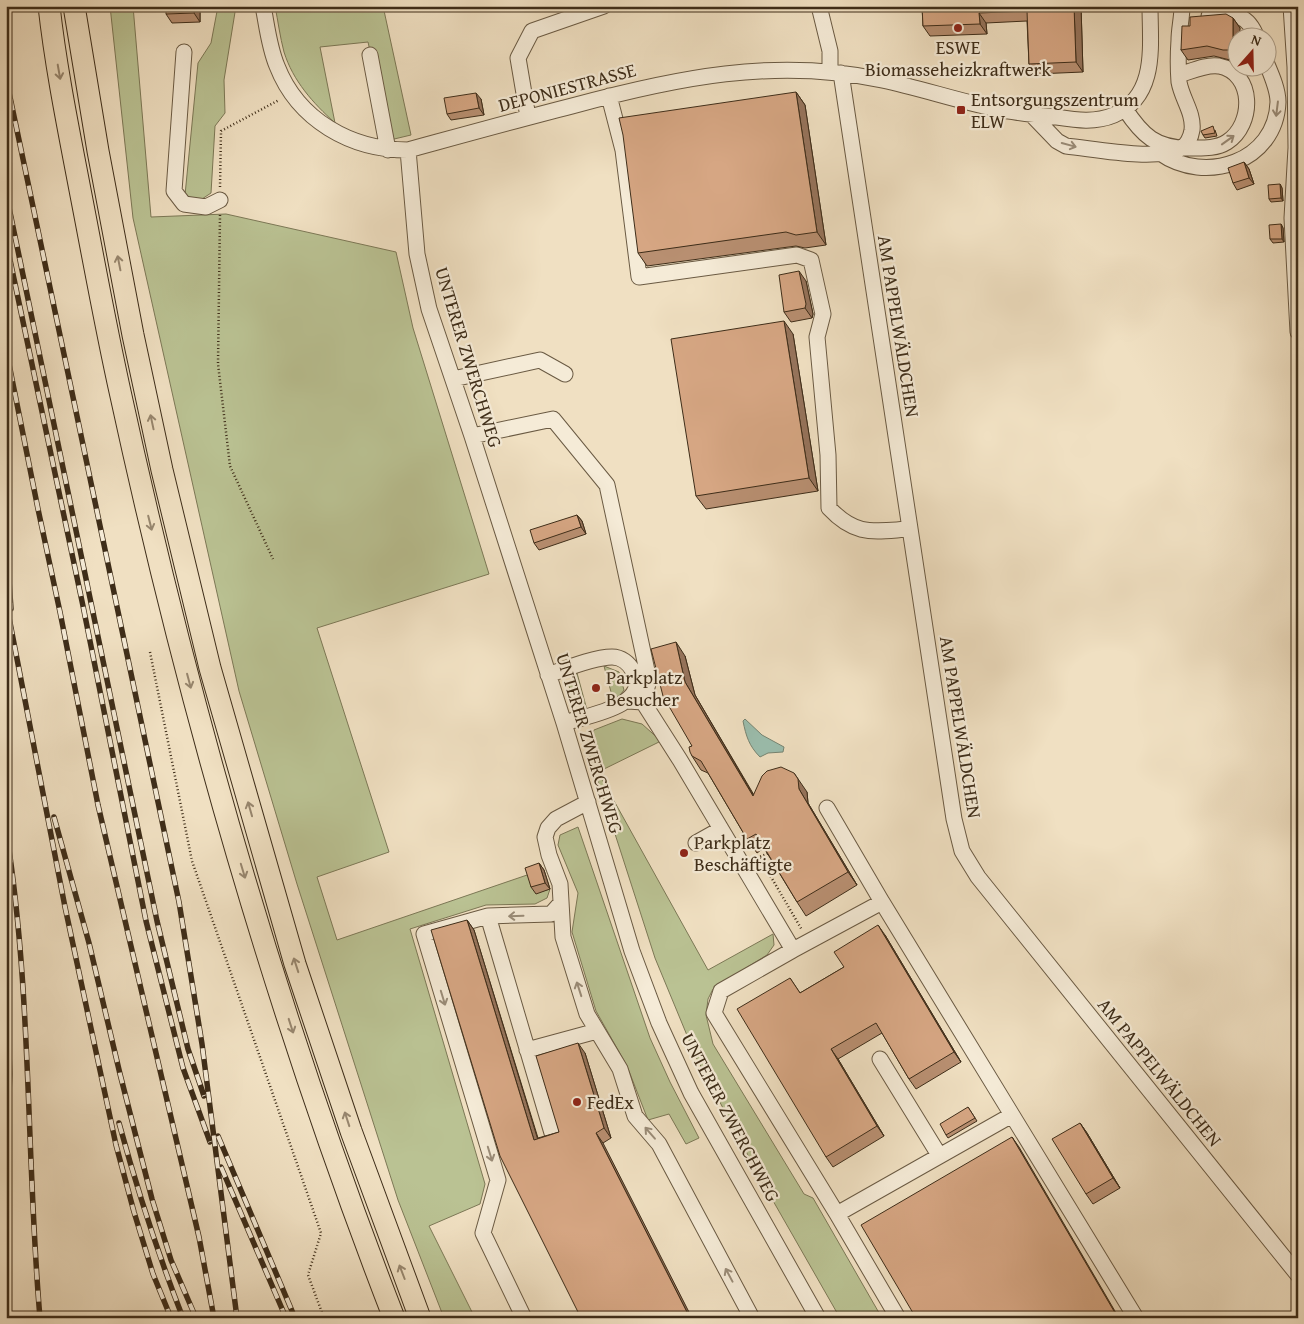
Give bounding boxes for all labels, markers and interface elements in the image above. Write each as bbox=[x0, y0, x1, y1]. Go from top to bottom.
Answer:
marker: ESWE Biomasseheizkraftwerk bbox=[952, 22, 964, 34]
north arrow bbox=[1226, 28, 1276, 78]
text: N bbox=[1249, 29, 1265, 51]
place label: ESWE Biomasseheizkraftwerk bbox=[865, 33, 1051, 83]
street label: DEPONIESTRASSE bbox=[495, 55, 639, 119]
one-way arrow bbox=[55, 64, 65, 80]
place label: Entsorgungszentrum ELW bbox=[971, 85, 1139, 135]
one-way arrow bbox=[1272, 100, 1282, 116]
marker: Entsorgungszentrum ELW bbox=[955, 104, 967, 116]
one-way arrow bbox=[1221, 135, 1235, 145]
one-way arrow bbox=[1061, 141, 1077, 150]
street label: AM PAPPELWÄLDCHEN bbox=[871, 233, 927, 419]
one-way arrow bbox=[114, 256, 123, 272]
street label: UNTERER ZWERCHWEG bbox=[428, 263, 510, 451]
one-way arrow bbox=[147, 415, 156, 431]
one-way arrow bbox=[146, 515, 155, 531]
street label: AM PAPPELWÄLDCHEN bbox=[933, 634, 989, 820]
street label: UNTERER ZWERCHWEG bbox=[549, 649, 631, 837]
place label: Parkplatz Besucher bbox=[606, 663, 682, 713]
one-way arrow bbox=[185, 672, 194, 688]
marker: Parkplatz Besucher bbox=[590, 682, 602, 694]
one-way arrow bbox=[245, 802, 254, 818]
place label: Parkplatz Beschäftigte bbox=[694, 828, 792, 878]
marker: Parkplatz Beschäftigte bbox=[678, 847, 690, 859]
one-way arrow bbox=[238, 863, 248, 879]
one-way arrow bbox=[509, 911, 525, 920]
one-way arrow bbox=[290, 958, 300, 974]
one-way arrow bbox=[574, 981, 583, 997]
one-way arrow bbox=[439, 990, 449, 1006]
street label: AM PAPPELWÄLDCHEN bbox=[1091, 992, 1229, 1152]
one-way arrow bbox=[287, 1018, 296, 1033]
street label: UNTERER ZWERCHWEG bbox=[675, 1028, 787, 1206]
place label: FedEx bbox=[587, 1088, 634, 1116]
marker: FedEx bbox=[571, 1096, 583, 1108]
one-way arrow bbox=[342, 1112, 351, 1128]
one-way arrow bbox=[645, 1127, 656, 1140]
one-way arrow bbox=[485, 1146, 495, 1162]
one-way arrow bbox=[397, 1265, 406, 1280]
one-way arrow bbox=[724, 1267, 734, 1282]

